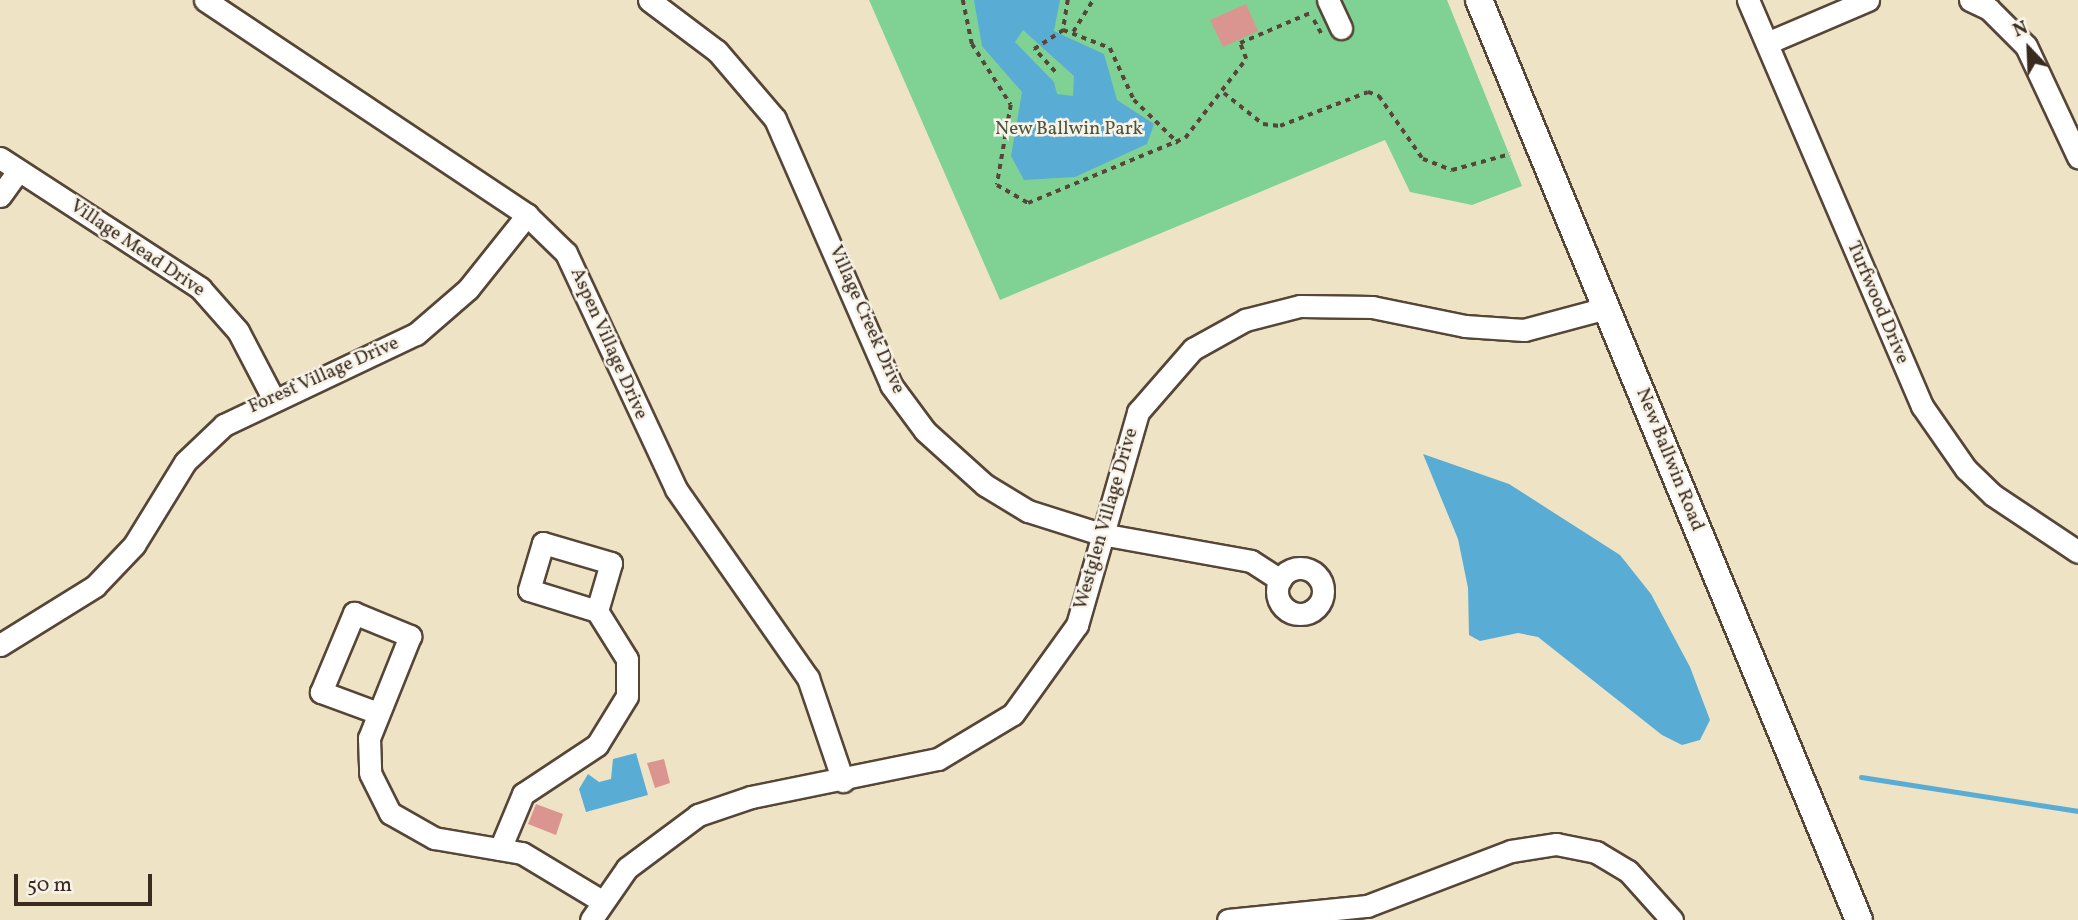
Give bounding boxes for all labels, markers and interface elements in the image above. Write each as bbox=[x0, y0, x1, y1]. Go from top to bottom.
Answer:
north arrow bbox=[1994, 14, 2064, 84]
text: N bbox=[2009, 15, 2032, 44]
park label: New Ballwin Park bbox=[995, 119, 1143, 141]
street label: Village Mead Drive bbox=[65, 195, 209, 303]
street label: Turfwood Drive bbox=[1841, 238, 1913, 368]
street label: Village Creek Drive bbox=[823, 242, 909, 398]
street label: Aspen Village Drive bbox=[564, 264, 652, 424]
street label: Forest Village Drive bbox=[245, 332, 403, 420]
street label: New Ballwin Road bbox=[1630, 385, 1708, 535]
street label: Westglen Village Drive bbox=[1070, 425, 1144, 613]
scale bar bbox=[18, 860, 156, 904]
text: 50 m bbox=[27, 871, 72, 900]

